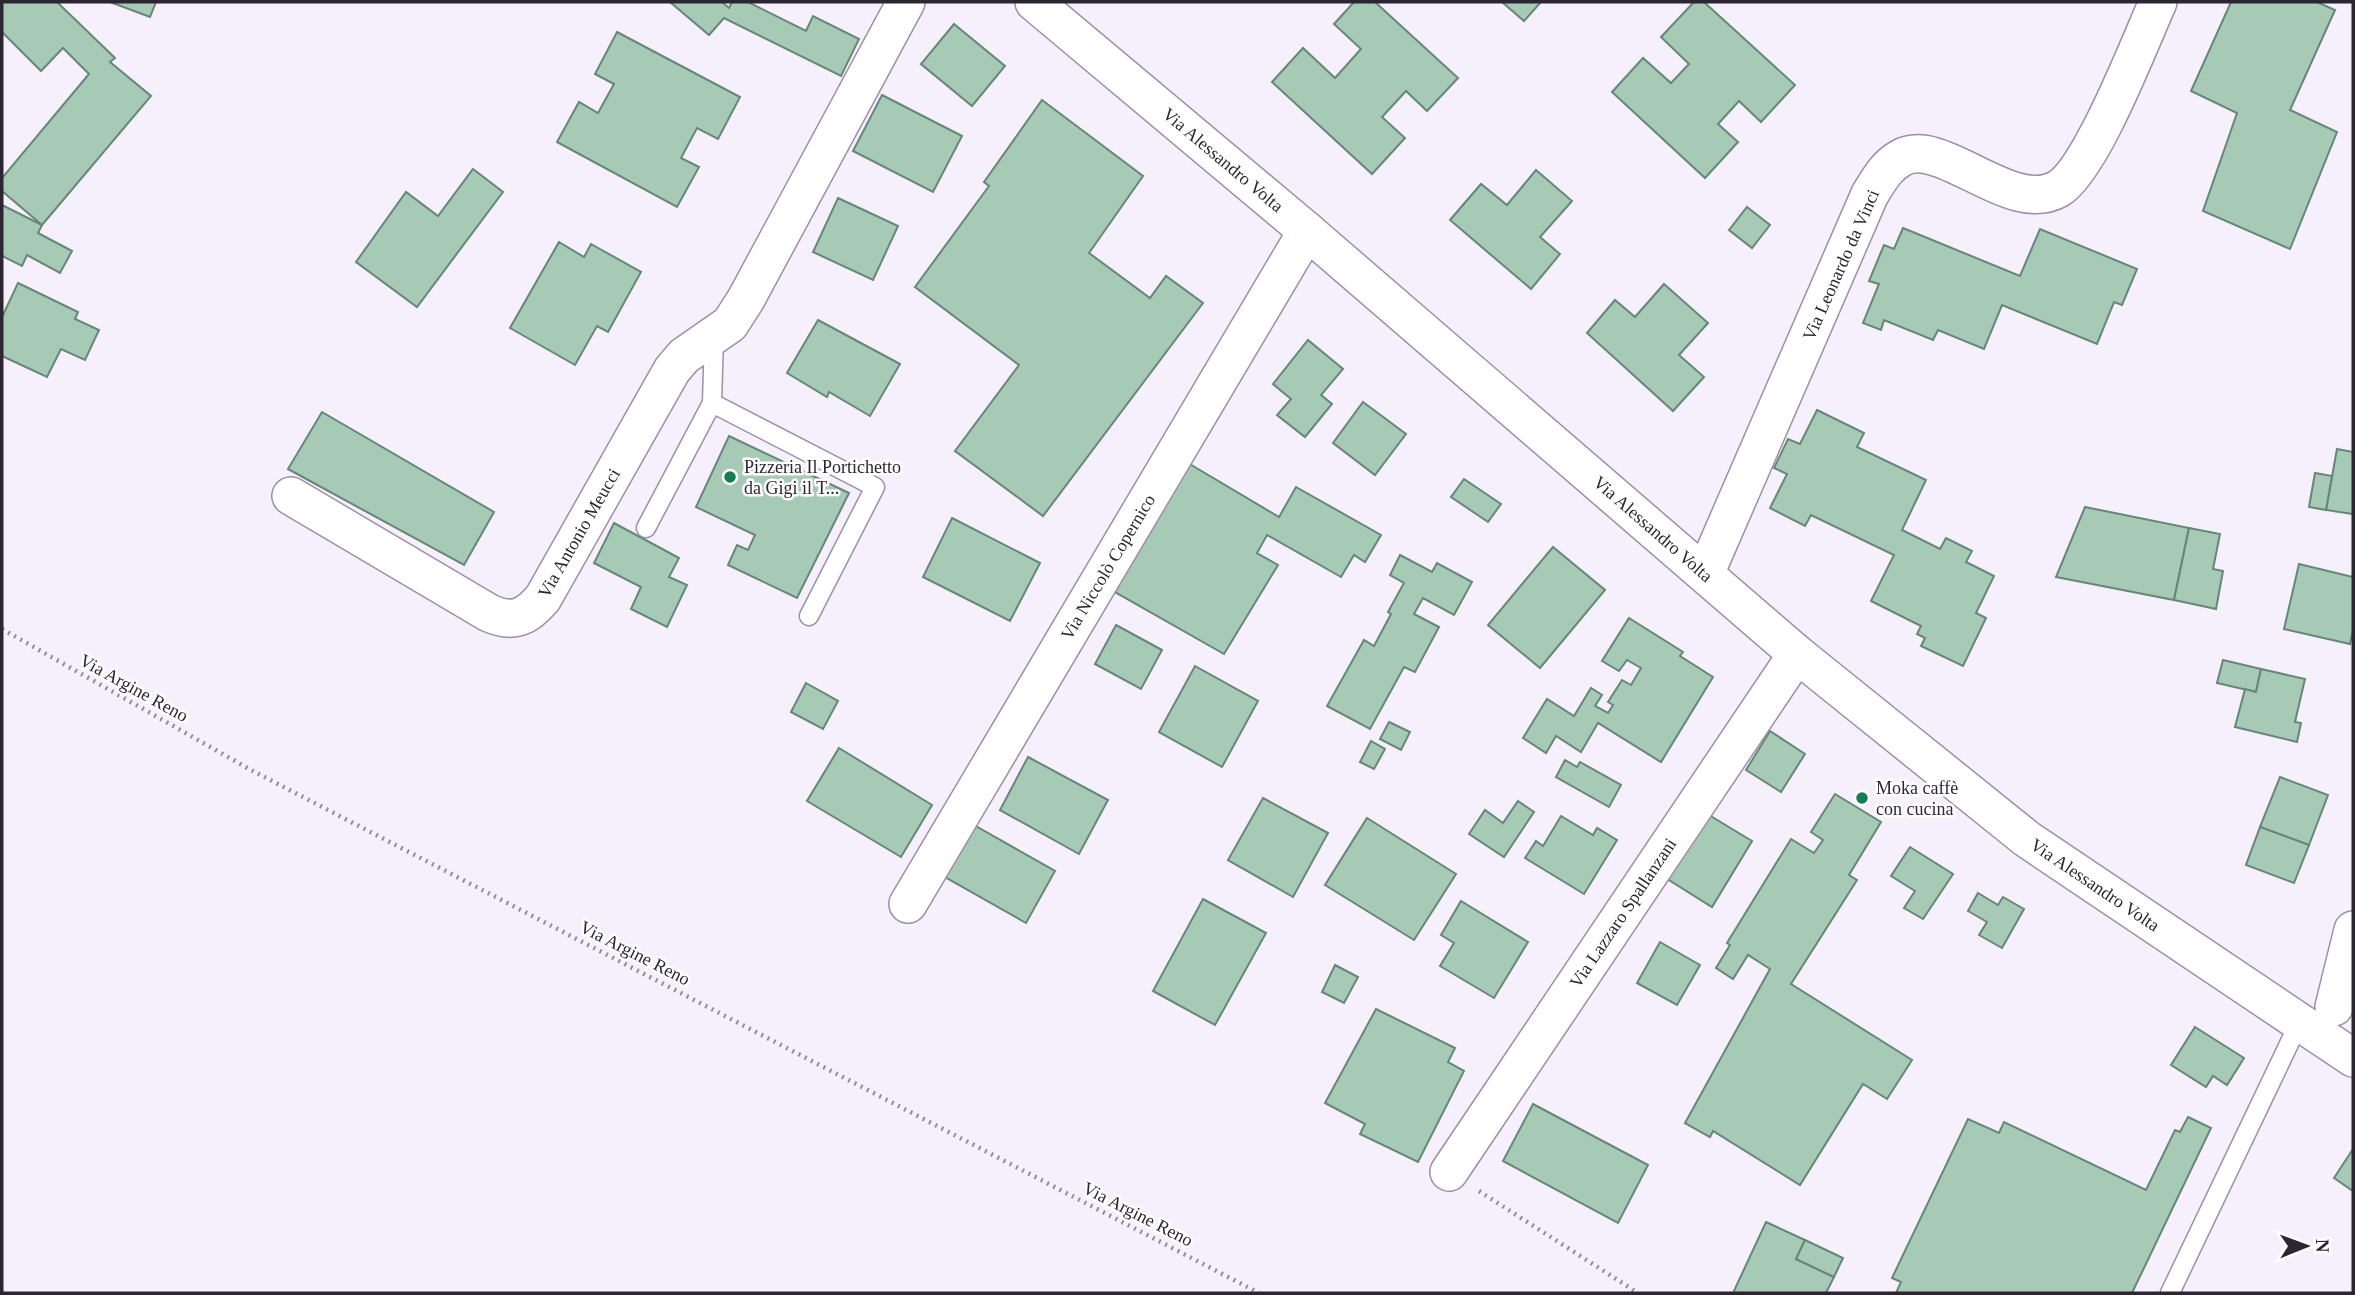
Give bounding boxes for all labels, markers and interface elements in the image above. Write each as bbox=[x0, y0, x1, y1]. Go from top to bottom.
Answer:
street label: Via Alessandro Volta bbox=[1159, 104, 1287, 216]
street label: Via Leonardo da Vinci bbox=[1799, 187, 1883, 343]
place label: Pizzeria Il Portichetto da Gigi il T... bbox=[744, 457, 901, 498]
street label: Via Antonio Meucci bbox=[534, 465, 624, 601]
marker: Pizzeria Il Portichetto da Gigi il T... bbox=[722, 469, 738, 485]
street label: Via Alessandro Volta bbox=[1589, 472, 1717, 586]
street label: Via Niccolò Copernico bbox=[1057, 491, 1159, 643]
street label: Via Argine Reno bbox=[76, 650, 192, 726]
place label: Moka caffè con cucina bbox=[1876, 778, 1958, 819]
marker: Moka caffè con cucina bbox=[1854, 790, 1870, 806]
street label: Via Alessandro Volta bbox=[2027, 834, 2163, 936]
street label: Via Lazzaro Spallanzani bbox=[1566, 835, 1680, 991]
street label: Via Argine Reno bbox=[577, 917, 693, 989]
street label: Via Argine Reno bbox=[1080, 1178, 1196, 1250]
north arrow bbox=[2271, 1211, 2341, 1281]
text: N bbox=[2312, 1239, 2333, 1253]

